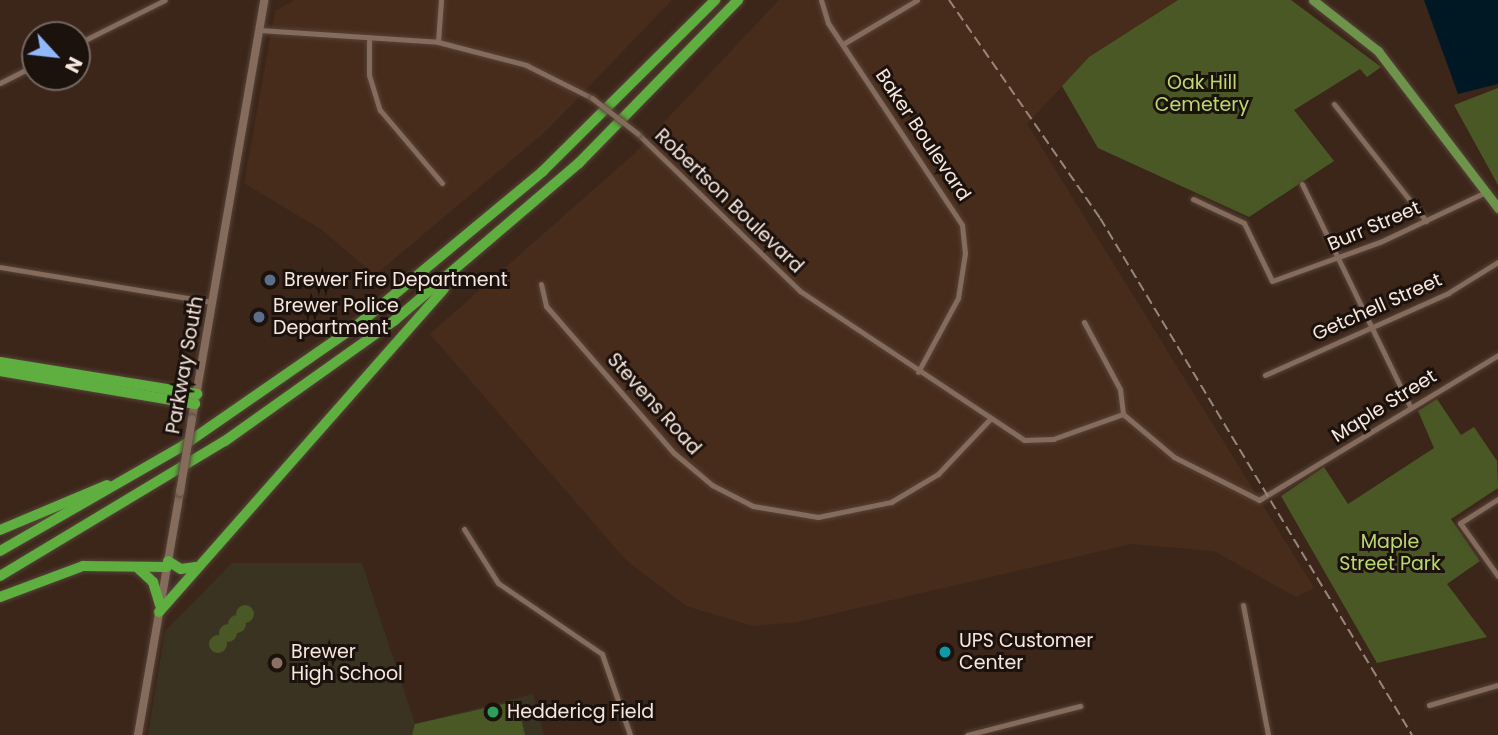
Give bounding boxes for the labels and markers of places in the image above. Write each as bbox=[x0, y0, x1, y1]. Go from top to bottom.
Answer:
place label: Brewer Fire Department bbox=[284, 269, 508, 291]
marker: Brewer Fire Department bbox=[262, 272, 278, 288]
place label: Brewer Police Department bbox=[273, 295, 399, 339]
marker: Brewer Police Department bbox=[251, 309, 267, 325]
place label: UPS Customer Center bbox=[959, 630, 1093, 674]
place label: Brewer High School bbox=[291, 641, 403, 685]
marker: UPS Customer Center bbox=[937, 644, 953, 660]
marker: Brewer High School bbox=[269, 655, 285, 671]
place label: Heddericg Field bbox=[507, 701, 654, 723]
marker: Heddericg Field bbox=[485, 704, 501, 720]

